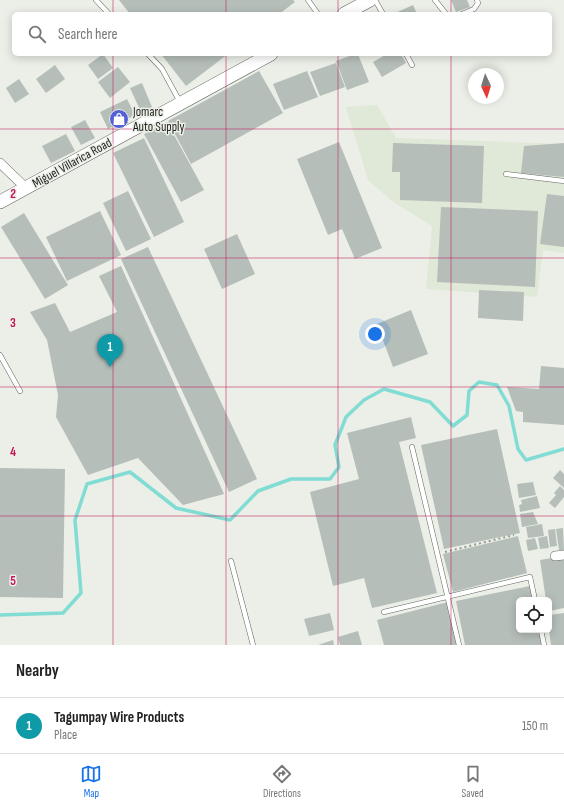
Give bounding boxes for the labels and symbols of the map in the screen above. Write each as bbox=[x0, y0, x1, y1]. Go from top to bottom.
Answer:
north arrow bbox=[468, 68, 504, 104]
place label: Jomarc Auto Supply bbox=[132, 104, 185, 135]
shop icon: Jomarc Auto Supply bbox=[108, 108, 130, 130]
street label: Miguel Villarica Road bbox=[29, 135, 115, 191]
text: 2 bbox=[10, 186, 16, 202]
text: 3 bbox=[10, 315, 16, 331]
your location bbox=[365, 324, 385, 344]
pin: 1 bbox=[97, 334, 123, 367]
text: 4 bbox=[10, 444, 16, 460]
text: 5 bbox=[10, 573, 16, 589]

